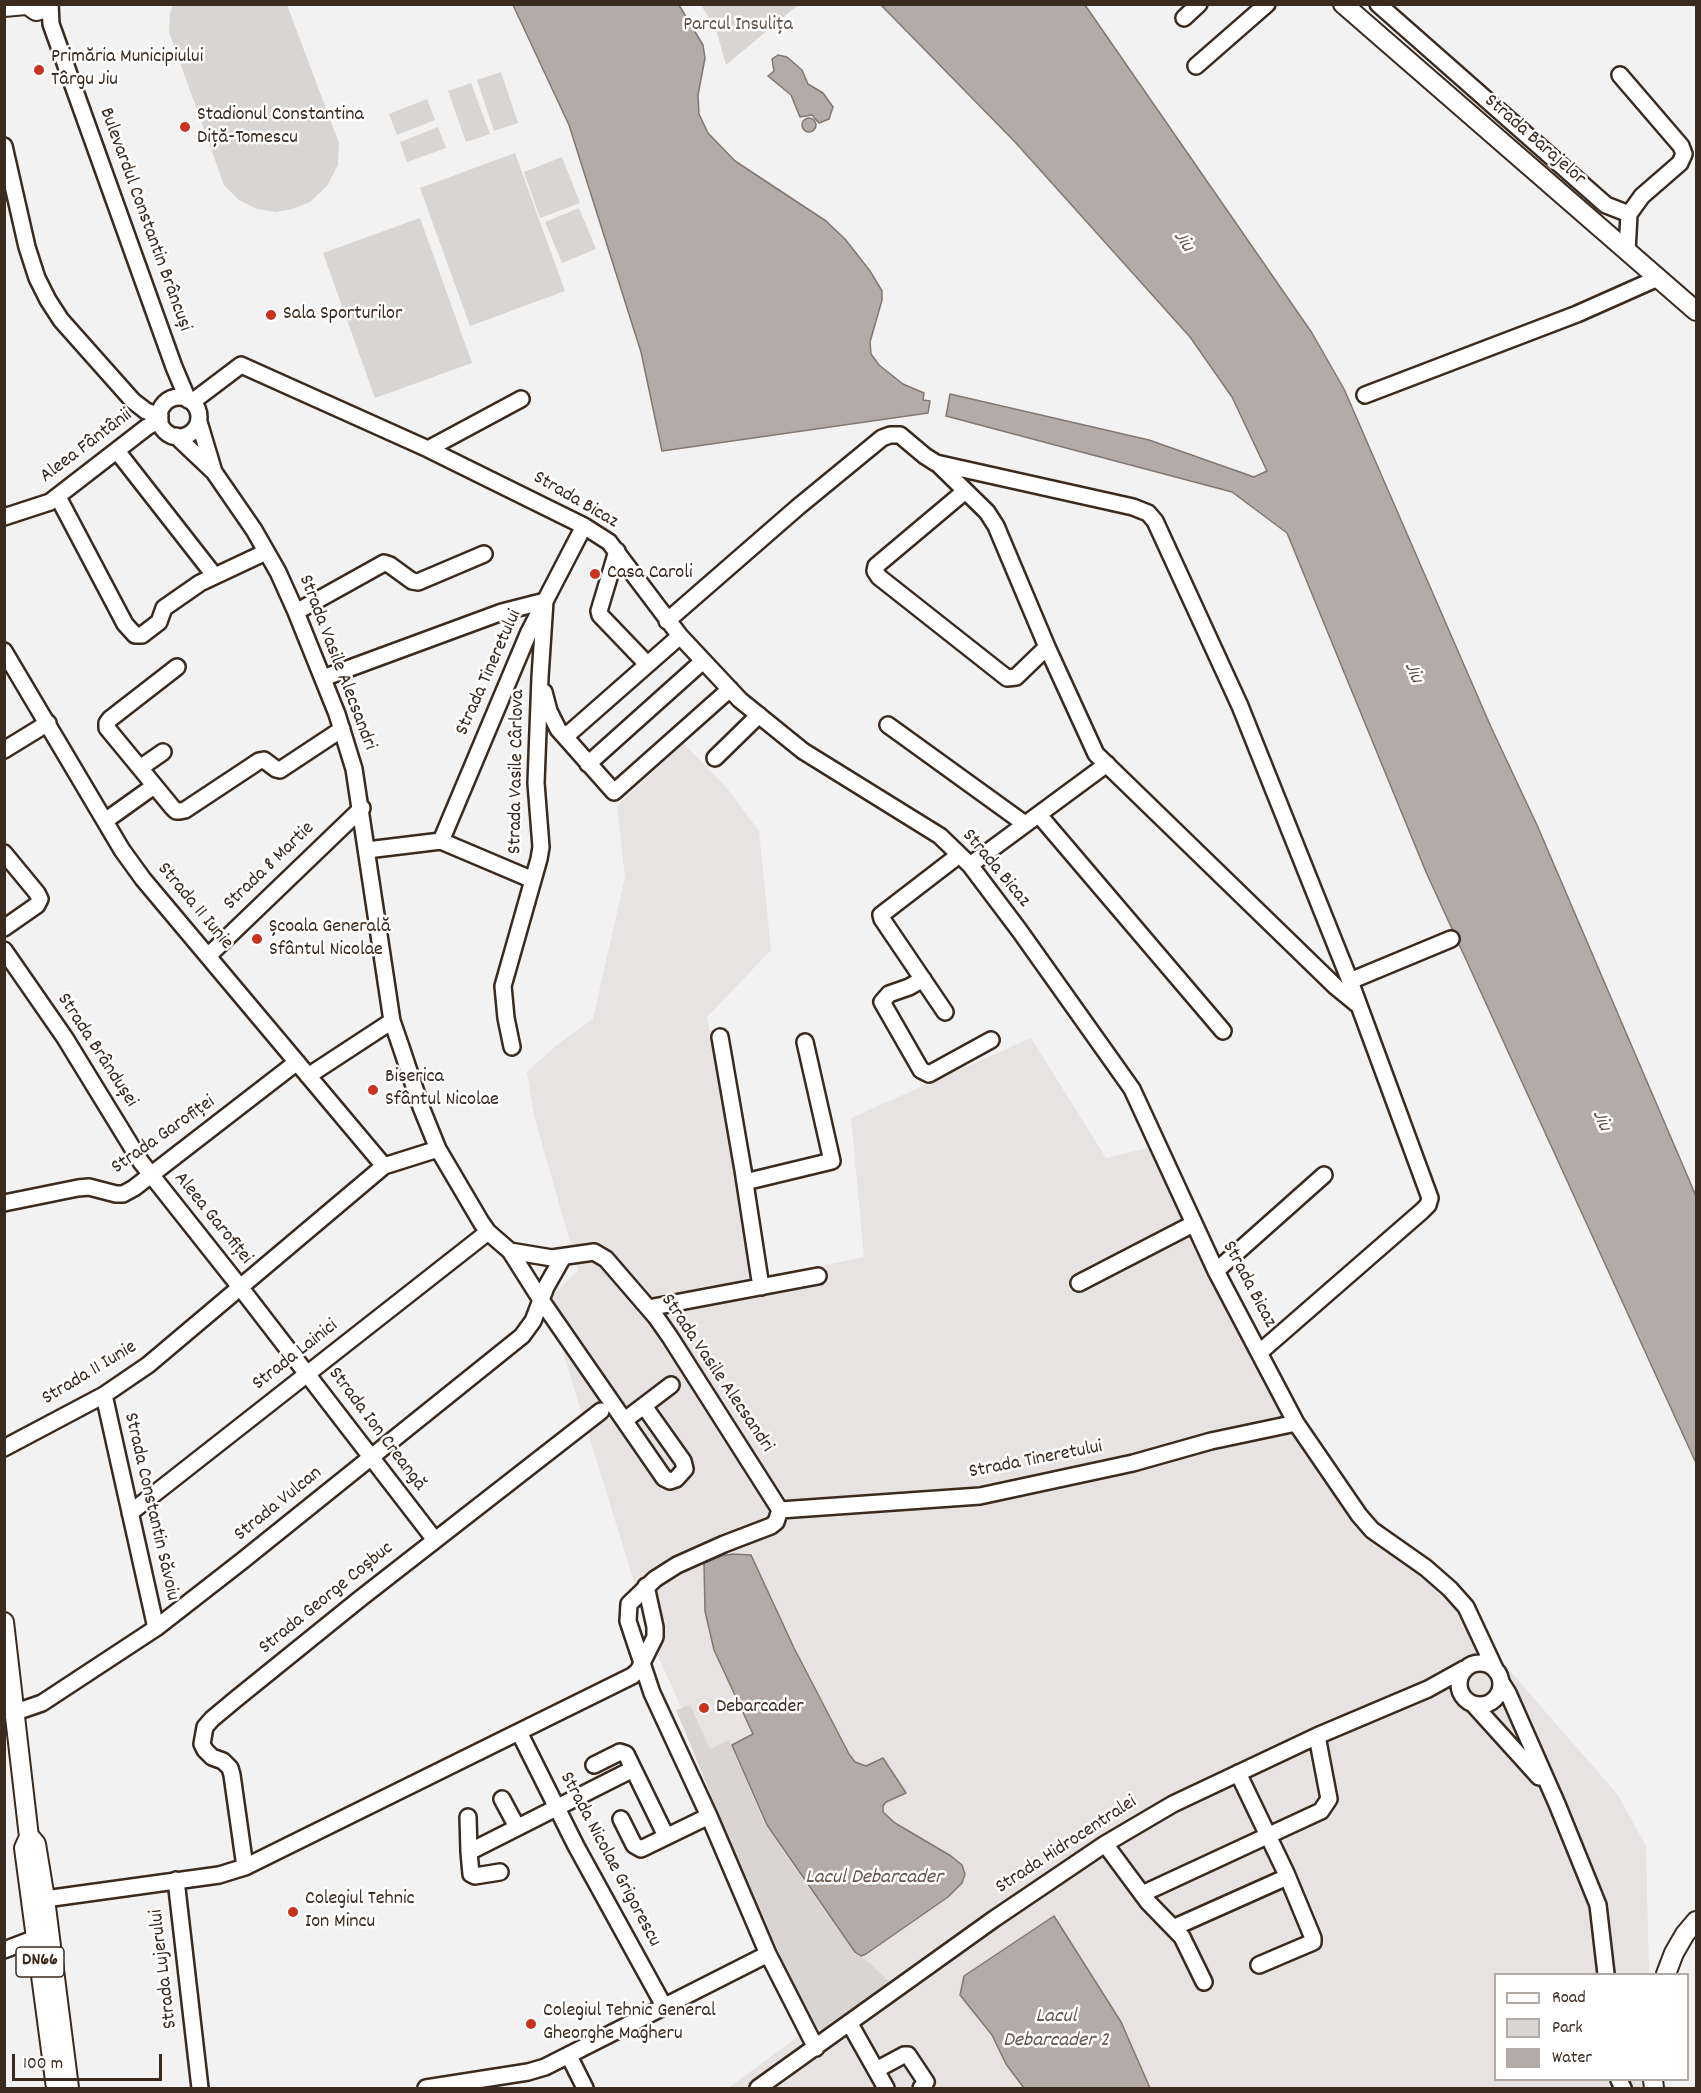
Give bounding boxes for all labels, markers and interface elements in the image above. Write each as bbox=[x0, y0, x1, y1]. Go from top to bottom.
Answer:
park label: Parcul Insulița bbox=[683, 14, 793, 38]
place label: Primăria Municipiului Târgu Jiu bbox=[51, 46, 203, 93]
marker: Primăria Municipiului Târgu Jiu bbox=[32, 63, 46, 77]
street label: Strada Barajelor bbox=[1478, 90, 1590, 192]
place label: Stadionul Constantina Diță-Tomescu bbox=[197, 104, 364, 151]
street label: Bulevardul Constantin Brâncuși bbox=[92, 105, 196, 335]
marker: Stadionul Constantina Diță-Tomescu bbox=[178, 120, 192, 134]
water label: Jiu bbox=[1166, 226, 1198, 258]
place label: Sala Sporturilor bbox=[283, 303, 402, 327]
marker: Sala Sporturilor bbox=[264, 308, 278, 322]
street label: Aleea Fântânii bbox=[36, 405, 138, 489]
street label: Strada Bicaz bbox=[528, 467, 622, 535]
place label: Casa Caroli bbox=[607, 562, 693, 586]
marker: Casa Caroli bbox=[588, 567, 602, 581]
street label: Strada Vasile Alecsandri bbox=[292, 572, 380, 754]
street label: Strada Tineretului bbox=[452, 606, 528, 740]
water label: Jiu bbox=[1396, 659, 1428, 687]
street label: Strada Vasile Cârlova bbox=[505, 690, 531, 854]
street label: Strada 8 Martie bbox=[219, 818, 321, 916]
street label: Strada Bicaz bbox=[955, 825, 1035, 913]
street label: Strada 11 Iunie bbox=[151, 859, 237, 955]
place label: Școala Generală Sfântul Nicolae bbox=[269, 916, 391, 963]
marker: Școala Generală Sfântul Nicolae bbox=[250, 932, 264, 946]
street label: Strada Brândușei bbox=[50, 989, 142, 1113]
place label: Biserica Sfântul Nicolae bbox=[385, 1066, 499, 1113]
marker: Biserica Sfântul Nicolae bbox=[366, 1083, 380, 1097]
street label: Strada Garofiței bbox=[107, 1091, 221, 1181]
water label: Jiu bbox=[1584, 1107, 1616, 1135]
street label: Aleea Garofiței bbox=[167, 1168, 257, 1270]
street label: Strada Bicaz bbox=[1215, 1238, 1281, 1332]
street label: Strada Vasile Alecsandri bbox=[654, 1290, 778, 1458]
street label: Strada Lainici bbox=[248, 1315, 344, 1397]
street label: Strada 11 Iunie bbox=[38, 1336, 142, 1412]
street label: Strada Ion Creangă bbox=[322, 1363, 430, 1497]
street label: Strada Constantin Săvoiu bbox=[117, 1411, 183, 1603]
street label: Strada Tineretului bbox=[967, 1436, 1105, 1486]
street label: Strada Vulcan bbox=[230, 1462, 328, 1548]
street label: Strada George Coșbuc bbox=[255, 1537, 399, 1661]
place label: Debarcader bbox=[716, 1696, 804, 1720]
marker: Debarcader bbox=[697, 1701, 711, 1715]
street label: Strada Nicolae Grigorescu bbox=[553, 1769, 665, 1951]
street label: Strada Hidrocentralei bbox=[992, 1791, 1142, 1901]
water label: Lacul Debarcader bbox=[805, 1866, 943, 1892]
place label: Colegiul Tehnic Ion Mincu bbox=[305, 1888, 415, 1935]
marker: Colegiul Tehnic Ion Mincu bbox=[286, 1905, 300, 1919]
street label: Strada Lujerului bbox=[146, 1908, 184, 2030]
road number: DN66 bbox=[16, 1947, 64, 1977]
legend bbox=[1494, 1973, 1689, 2081]
text: Road bbox=[1552, 1986, 1586, 2011]
place label: Colegiul Tehnic General Gheorghe Magheru bbox=[543, 2000, 716, 2047]
water label: Lacul Debarcader 2 bbox=[1003, 2005, 1109, 2055]
text: Park bbox=[1552, 2016, 1583, 2041]
marker: Colegiul Tehnic General Gheorghe Magheru bbox=[524, 2017, 538, 2031]
scale bar bbox=[15, 2042, 165, 2080]
text: Water bbox=[1552, 2046, 1592, 2071]
text: 100 m bbox=[23, 2052, 63, 2077]

